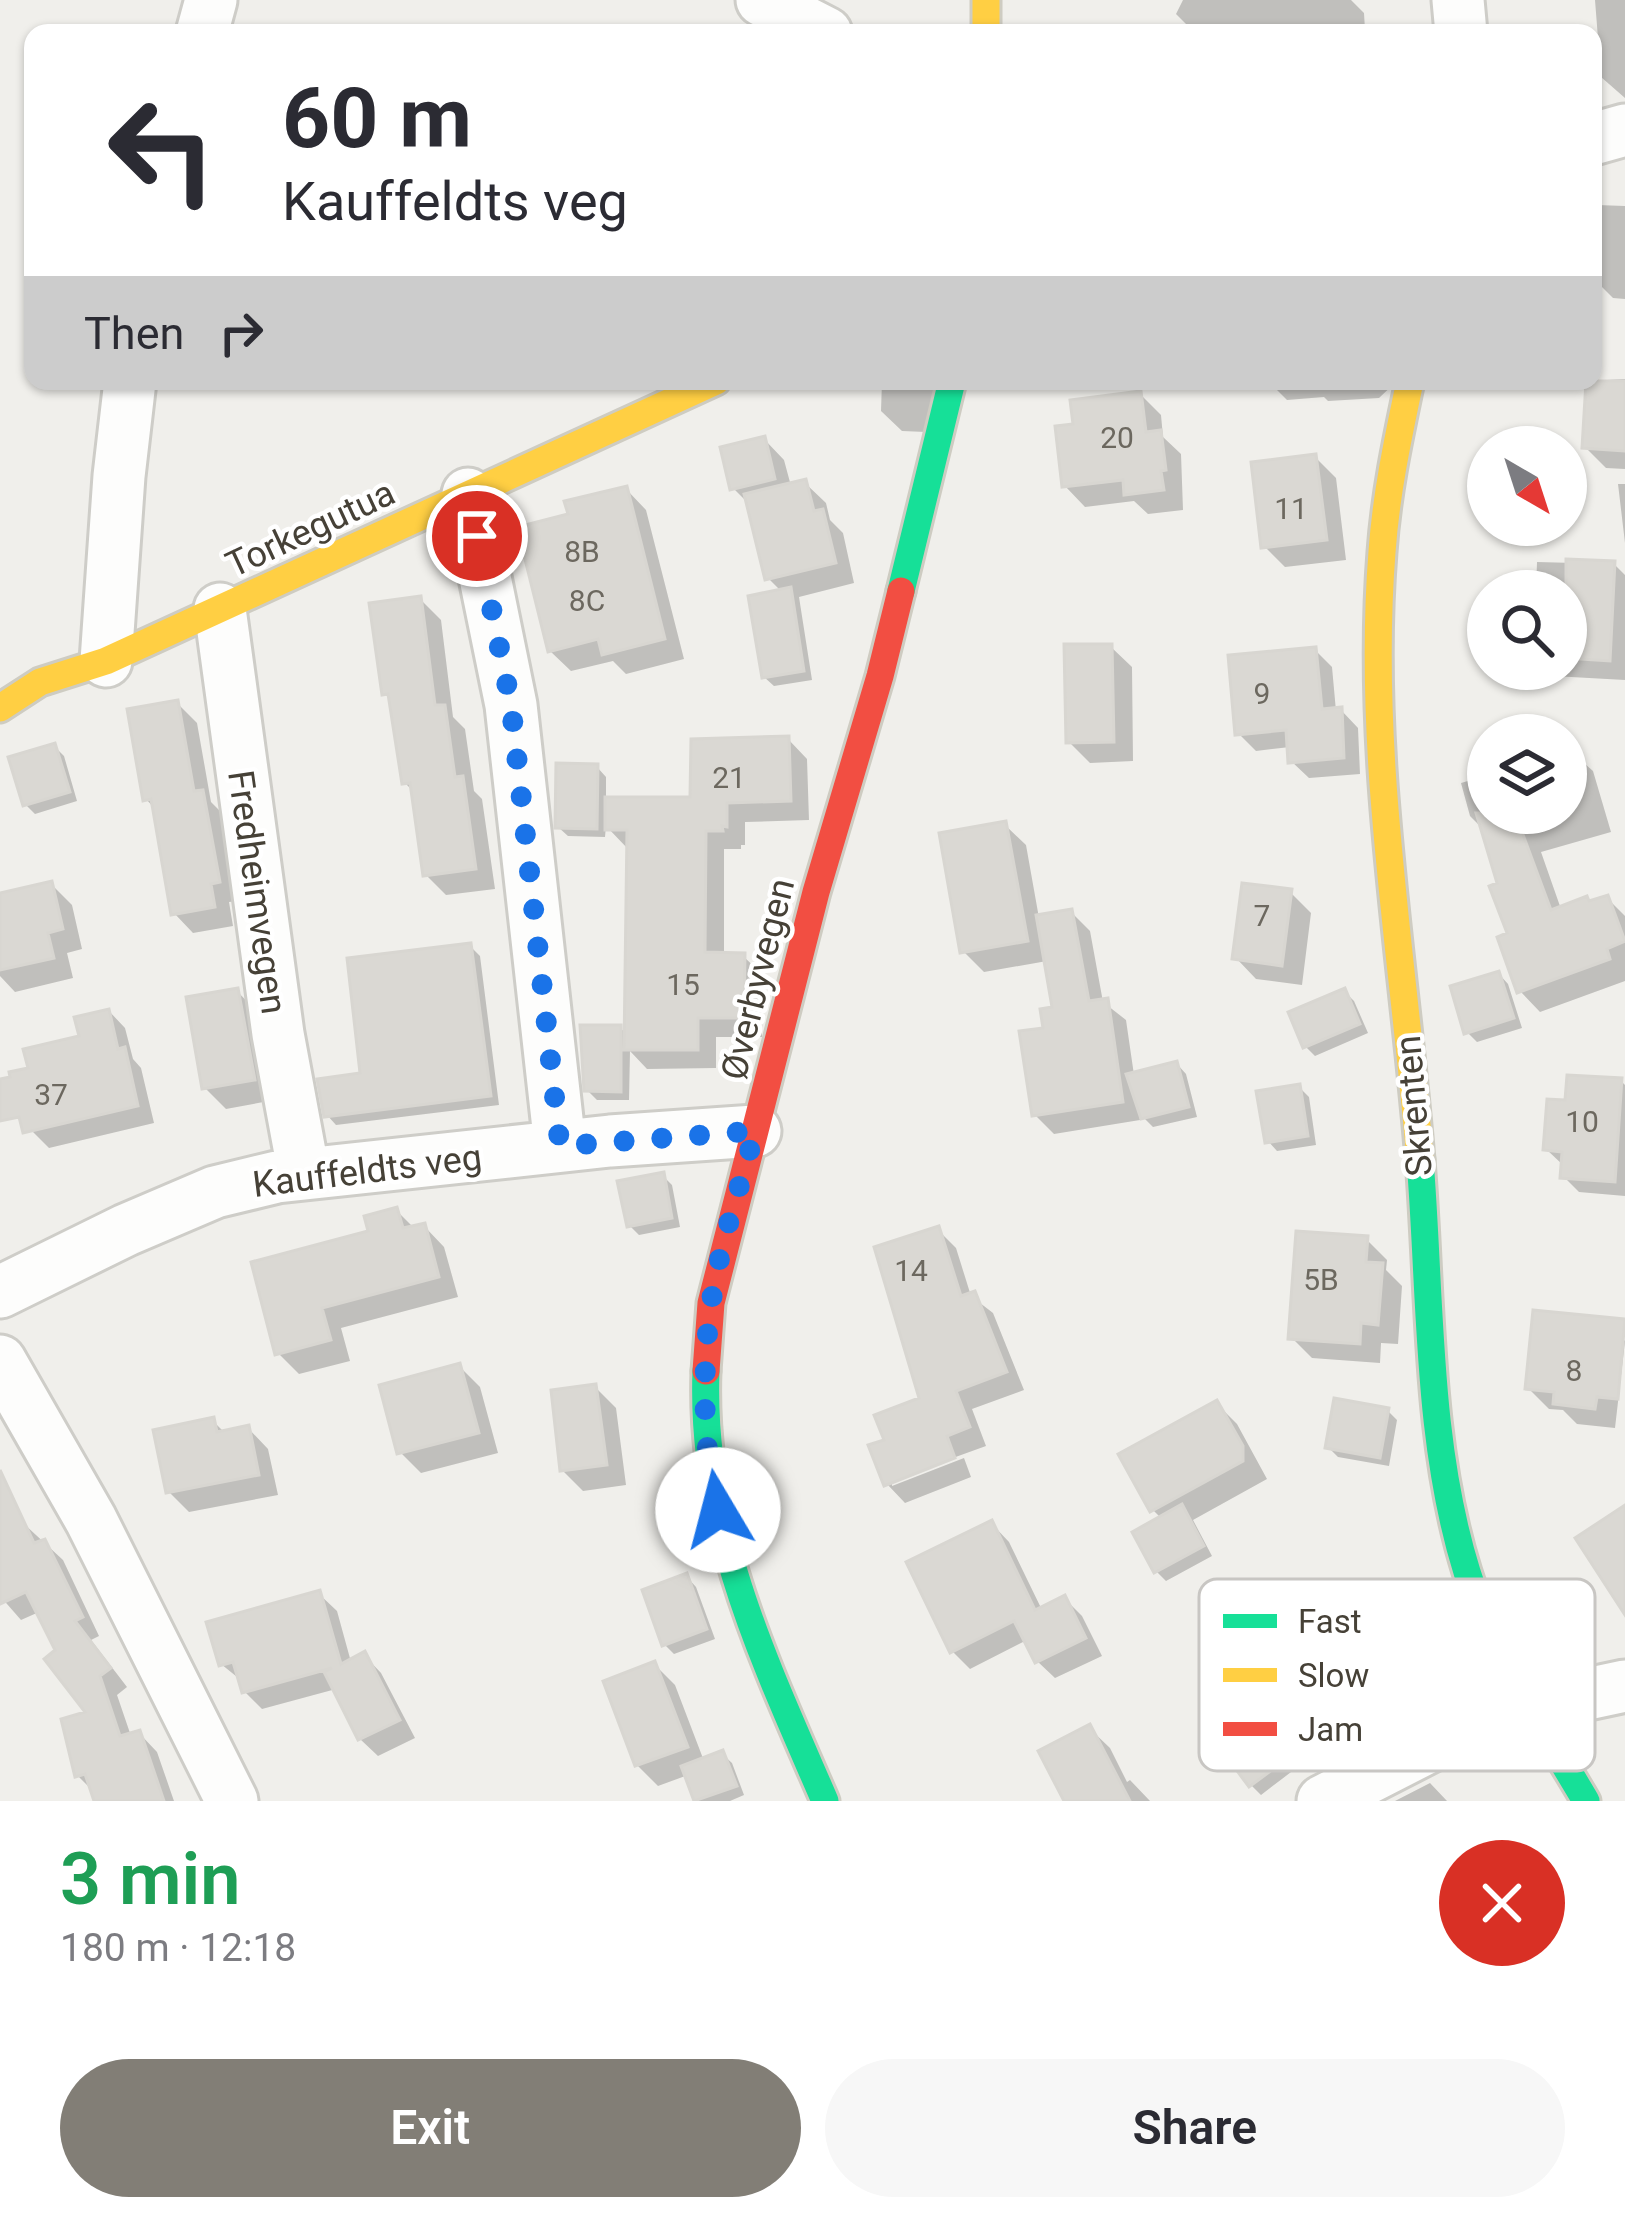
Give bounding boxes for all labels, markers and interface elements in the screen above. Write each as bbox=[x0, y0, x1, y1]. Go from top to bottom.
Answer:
text: 60 m bbox=[282, 69, 472, 168]
icon: left bbox=[84, 72, 240, 228]
text: Kauffeldts veg bbox=[282, 170, 628, 233]
icon: right bbox=[208, 300, 274, 366]
text: Then bbox=[84, 307, 184, 360]
house number: 20 bbox=[1100, 420, 1134, 455]
north arrow bbox=[1467, 426, 1587, 546]
map controls bbox=[1467, 426, 1587, 834]
street label: Torkegutua bbox=[220, 472, 401, 586]
pin bbox=[426, 485, 528, 587]
house number: 11 bbox=[1274, 491, 1308, 526]
icon: arrive bbox=[444, 503, 510, 569]
house number: 8B bbox=[564, 534, 600, 569]
button: search bbox=[1467, 570, 1587, 690]
house number: 8C bbox=[569, 583, 605, 618]
house number: 9 bbox=[1254, 676, 1270, 711]
button: layers bbox=[1467, 714, 1587, 834]
house number: 21 bbox=[712, 760, 746, 795]
street label: Fredheimvegen bbox=[219, 768, 295, 1017]
street label: Øverbyvegen bbox=[713, 874, 803, 1084]
house number: 7 bbox=[1254, 898, 1270, 933]
house number: 15 bbox=[666, 967, 700, 1002]
street label: Skrenten bbox=[1387, 1034, 1441, 1178]
house number: 37 bbox=[34, 1077, 68, 1112]
house number: 10 bbox=[1565, 1104, 1599, 1139]
street label: Kauffeldts veg bbox=[250, 1136, 484, 1206]
house number: 14 bbox=[894, 1253, 928, 1288]
house number: 5B bbox=[1303, 1262, 1339, 1297]
house number: 8 bbox=[1566, 1353, 1582, 1388]
position arrow bbox=[655, 1447, 781, 1573]
legend bbox=[1199, 1579, 1595, 1771]
text: Fast bbox=[1298, 1602, 1361, 1641]
text: Slow bbox=[1298, 1656, 1369, 1695]
text: Jam bbox=[1298, 1710, 1363, 1749]
text: 3 min bbox=[60, 1837, 241, 1922]
button: close bbox=[1439, 1840, 1565, 1966]
text: 180 m · 12:18 bbox=[60, 1925, 296, 1971]
button: Exit bbox=[60, 2059, 801, 2197]
button: Share bbox=[825, 2059, 1565, 2197]

